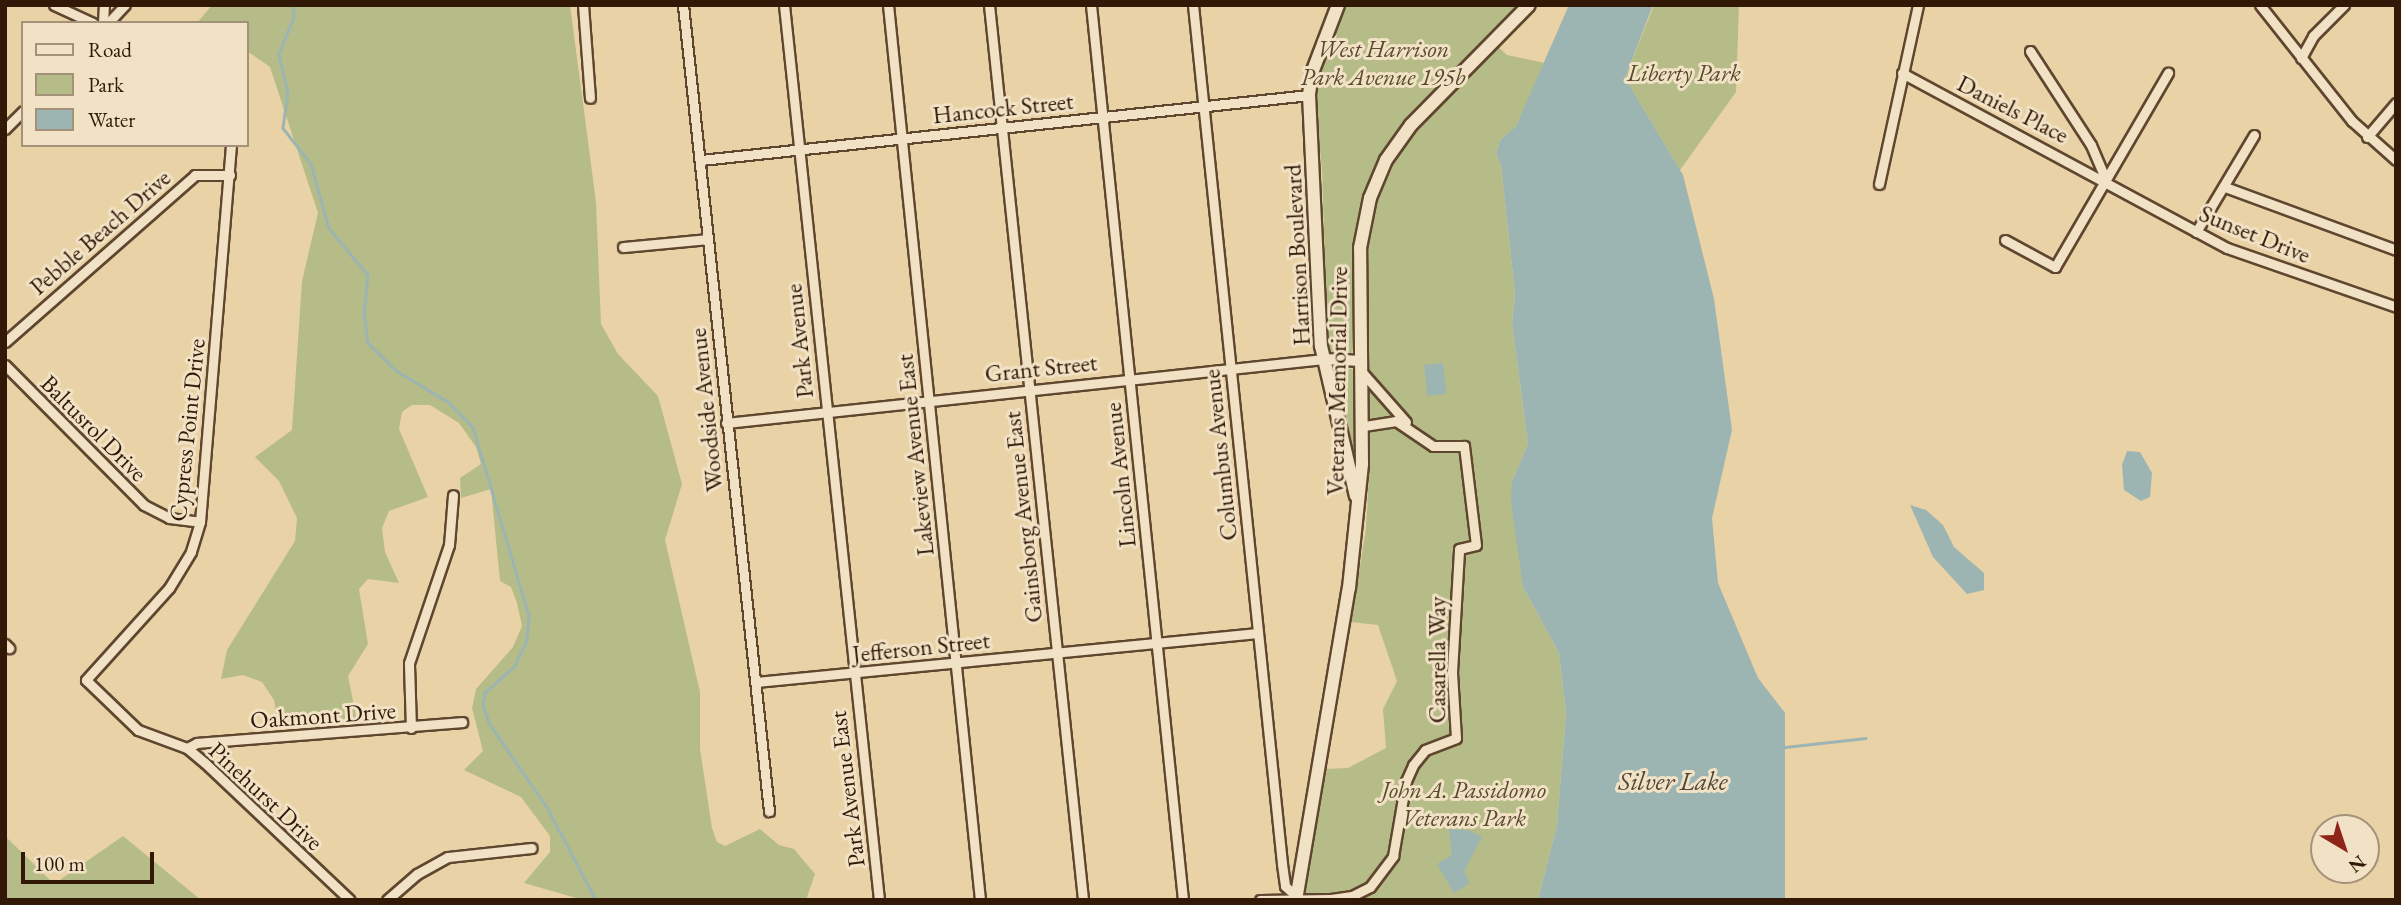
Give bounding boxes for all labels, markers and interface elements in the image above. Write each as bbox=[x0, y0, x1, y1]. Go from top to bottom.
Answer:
legend bbox=[21, 21, 248, 147]
park label: West Harrison Park Avenue 195b bbox=[1300, 35, 1466, 91]
text: Road bbox=[88, 36, 132, 63]
park label: Liberty Park bbox=[1627, 59, 1741, 87]
street label: Daniels Place bbox=[1952, 69, 2074, 149]
text: Park bbox=[88, 71, 124, 98]
street label: Hancock Street bbox=[931, 86, 1075, 130]
text: Water bbox=[88, 106, 135, 133]
street label: Pebble Beach Drive bbox=[24, 163, 176, 301]
street label: Harrison Boulevard bbox=[1278, 164, 1316, 346]
street label: Sunset Drive bbox=[2195, 199, 2315, 269]
street label: Veterans Memorial Drive bbox=[1321, 266, 1353, 496]
street label: Park Avenue bbox=[779, 283, 819, 399]
street label: Woodside Avenue bbox=[683, 327, 729, 493]
street label: Cypress Point Drive bbox=[163, 337, 211, 523]
street label: Grant Street bbox=[983, 348, 1099, 388]
street label: Lakeview Avenue East bbox=[890, 353, 940, 557]
street label: Columbus Avenue bbox=[1197, 368, 1243, 542]
street label: Baltusrol Drive bbox=[35, 369, 153, 487]
street label: Lincoln Avenue bbox=[1098, 401, 1142, 549]
street label: Gainsborg Avenue East bbox=[998, 410, 1048, 624]
street label: Casarella Way bbox=[1423, 597, 1451, 723]
street label: Jefferson Street bbox=[851, 625, 991, 669]
street label: Oakmont Drive bbox=[249, 696, 397, 734]
street label: Park Avenue East bbox=[823, 709, 871, 869]
street label: Pinehurst Drive bbox=[203, 736, 329, 856]
water label: Silver Lake bbox=[1618, 766, 1728, 798]
park label: John A. Passidomo Veterans Park bbox=[1382, 776, 1546, 832]
north arrow bbox=[2310, 814, 2380, 884]
scale bar bbox=[24, 838, 158, 882]
text: 100 m bbox=[34, 850, 85, 877]
text: N bbox=[2343, 850, 2371, 879]

